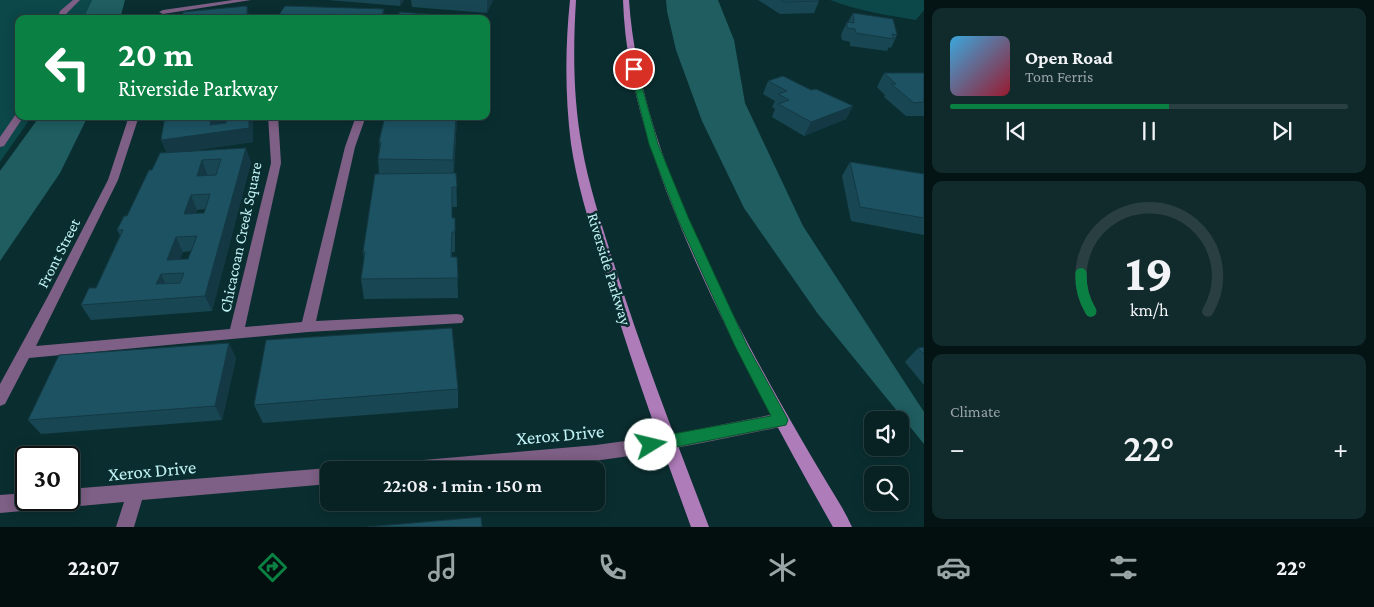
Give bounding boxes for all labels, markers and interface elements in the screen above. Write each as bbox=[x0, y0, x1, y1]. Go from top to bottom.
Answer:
icon: left bbox=[35, 35, 100, 100]
text: 20 m bbox=[118, 35, 193, 74]
text: Open Road bbox=[1025, 47, 1113, 68]
pin bbox=[613, 48, 655, 90]
icon: arrive bbox=[620, 55, 648, 83]
text: Tom Ferris bbox=[1025, 68, 1093, 85]
text: Riverside Parkway bbox=[118, 76, 278, 101]
icon: previous bbox=[1002, 117, 1030, 145]
icon: pause bbox=[1135, 117, 1163, 145]
icon: next bbox=[1268, 117, 1296, 145]
street label: Chicacoan Creek Square bbox=[216, 160, 266, 314]
street label: Riverside Parkway bbox=[583, 211, 635, 328]
street label: Front Street bbox=[34, 215, 83, 291]
text: 19 bbox=[1125, 243, 1173, 301]
text: km/h bbox=[1130, 300, 1169, 320]
text: Climate bbox=[950, 403, 1000, 420]
map controls bbox=[864, 411, 909, 511]
button: sound bbox=[864, 411, 909, 456]
position arrow bbox=[624, 418, 676, 470]
street label: Xerox Drive bbox=[515, 420, 605, 449]
text: 22° bbox=[1124, 427, 1174, 469]
text: − bbox=[950, 433, 965, 464]
text: + bbox=[1333, 433, 1348, 464]
speed limit sign: 30 bbox=[15, 446, 80, 511]
street label: Xerox Drive bbox=[107, 456, 197, 485]
button: search bbox=[864, 466, 909, 511]
text: 22:08 · 1 min · 150 m bbox=[383, 475, 542, 496]
icon: directions bbox=[255, 550, 290, 585]
icon: music bbox=[425, 550, 460, 585]
icon: phone bbox=[595, 550, 630, 585]
icon: climate bbox=[765, 550, 800, 585]
icon: car bbox=[936, 550, 971, 585]
icon: filters bbox=[1106, 550, 1141, 585]
text: 22:07 bbox=[68, 555, 119, 580]
text: 22° bbox=[1276, 555, 1306, 580]

